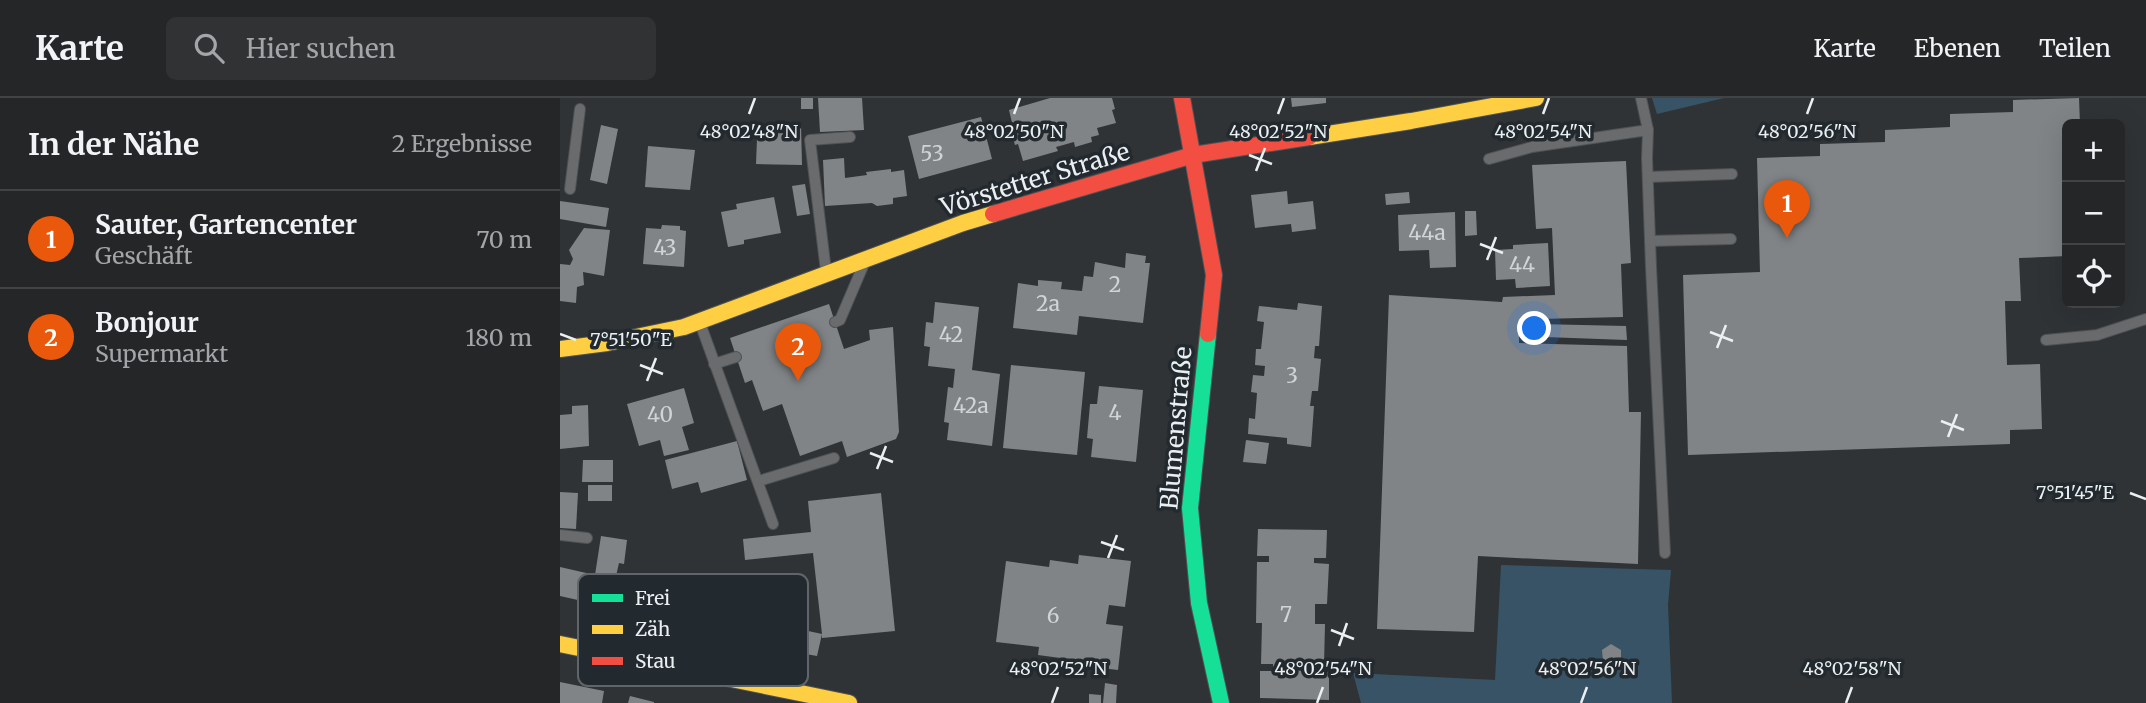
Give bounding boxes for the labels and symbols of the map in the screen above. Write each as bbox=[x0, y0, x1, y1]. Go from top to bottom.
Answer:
text: 48°02'48"N bbox=[700, 120, 798, 143]
text: 48°02'50"N bbox=[964, 120, 1064, 143]
text: 48°02'52"N bbox=[1229, 120, 1327, 143]
text: 48°02'54"N bbox=[1494, 120, 1592, 143]
text: 48°02'56"N bbox=[1758, 120, 1856, 143]
street label: Vörstetter Straße bbox=[936, 136, 1133, 223]
house number: 53 bbox=[920, 140, 944, 167]
pin: 1 bbox=[1764, 180, 1810, 238]
house number: 44a bbox=[1408, 219, 1446, 246]
house number: 43 bbox=[653, 234, 677, 261]
house number: 44 bbox=[1509, 251, 1535, 278]
house number: 2 bbox=[1109, 271, 1121, 298]
house number: 2a bbox=[1036, 290, 1060, 317]
your location bbox=[1517, 311, 1551, 345]
house number: 42 bbox=[939, 321, 963, 348]
pin: 2 bbox=[775, 323, 821, 381]
text: 7°51'50"E bbox=[590, 328, 672, 351]
street label: Blumenstraße bbox=[1153, 345, 1199, 511]
house number: 3 bbox=[1286, 362, 1298, 389]
house number: 42a bbox=[953, 392, 989, 419]
house number: 4 bbox=[1109, 399, 1122, 426]
house number: 40 bbox=[647, 401, 673, 428]
text: 7°51'45"E bbox=[2036, 481, 2115, 504]
legend bbox=[578, 574, 808, 686]
text: Frei bbox=[635, 586, 670, 610]
house number: 7 bbox=[1280, 601, 1292, 628]
house number: 6 bbox=[1047, 602, 1059, 629]
text: Zäh bbox=[635, 617, 671, 641]
text: Stau bbox=[635, 649, 676, 673]
text: 48°02'52"N bbox=[1009, 657, 1107, 680]
text: 48°02'54"N bbox=[1274, 657, 1372, 680]
text: 48°02'56"N bbox=[1538, 657, 1636, 680]
text: 48°02'58"N bbox=[1803, 657, 1902, 680]

